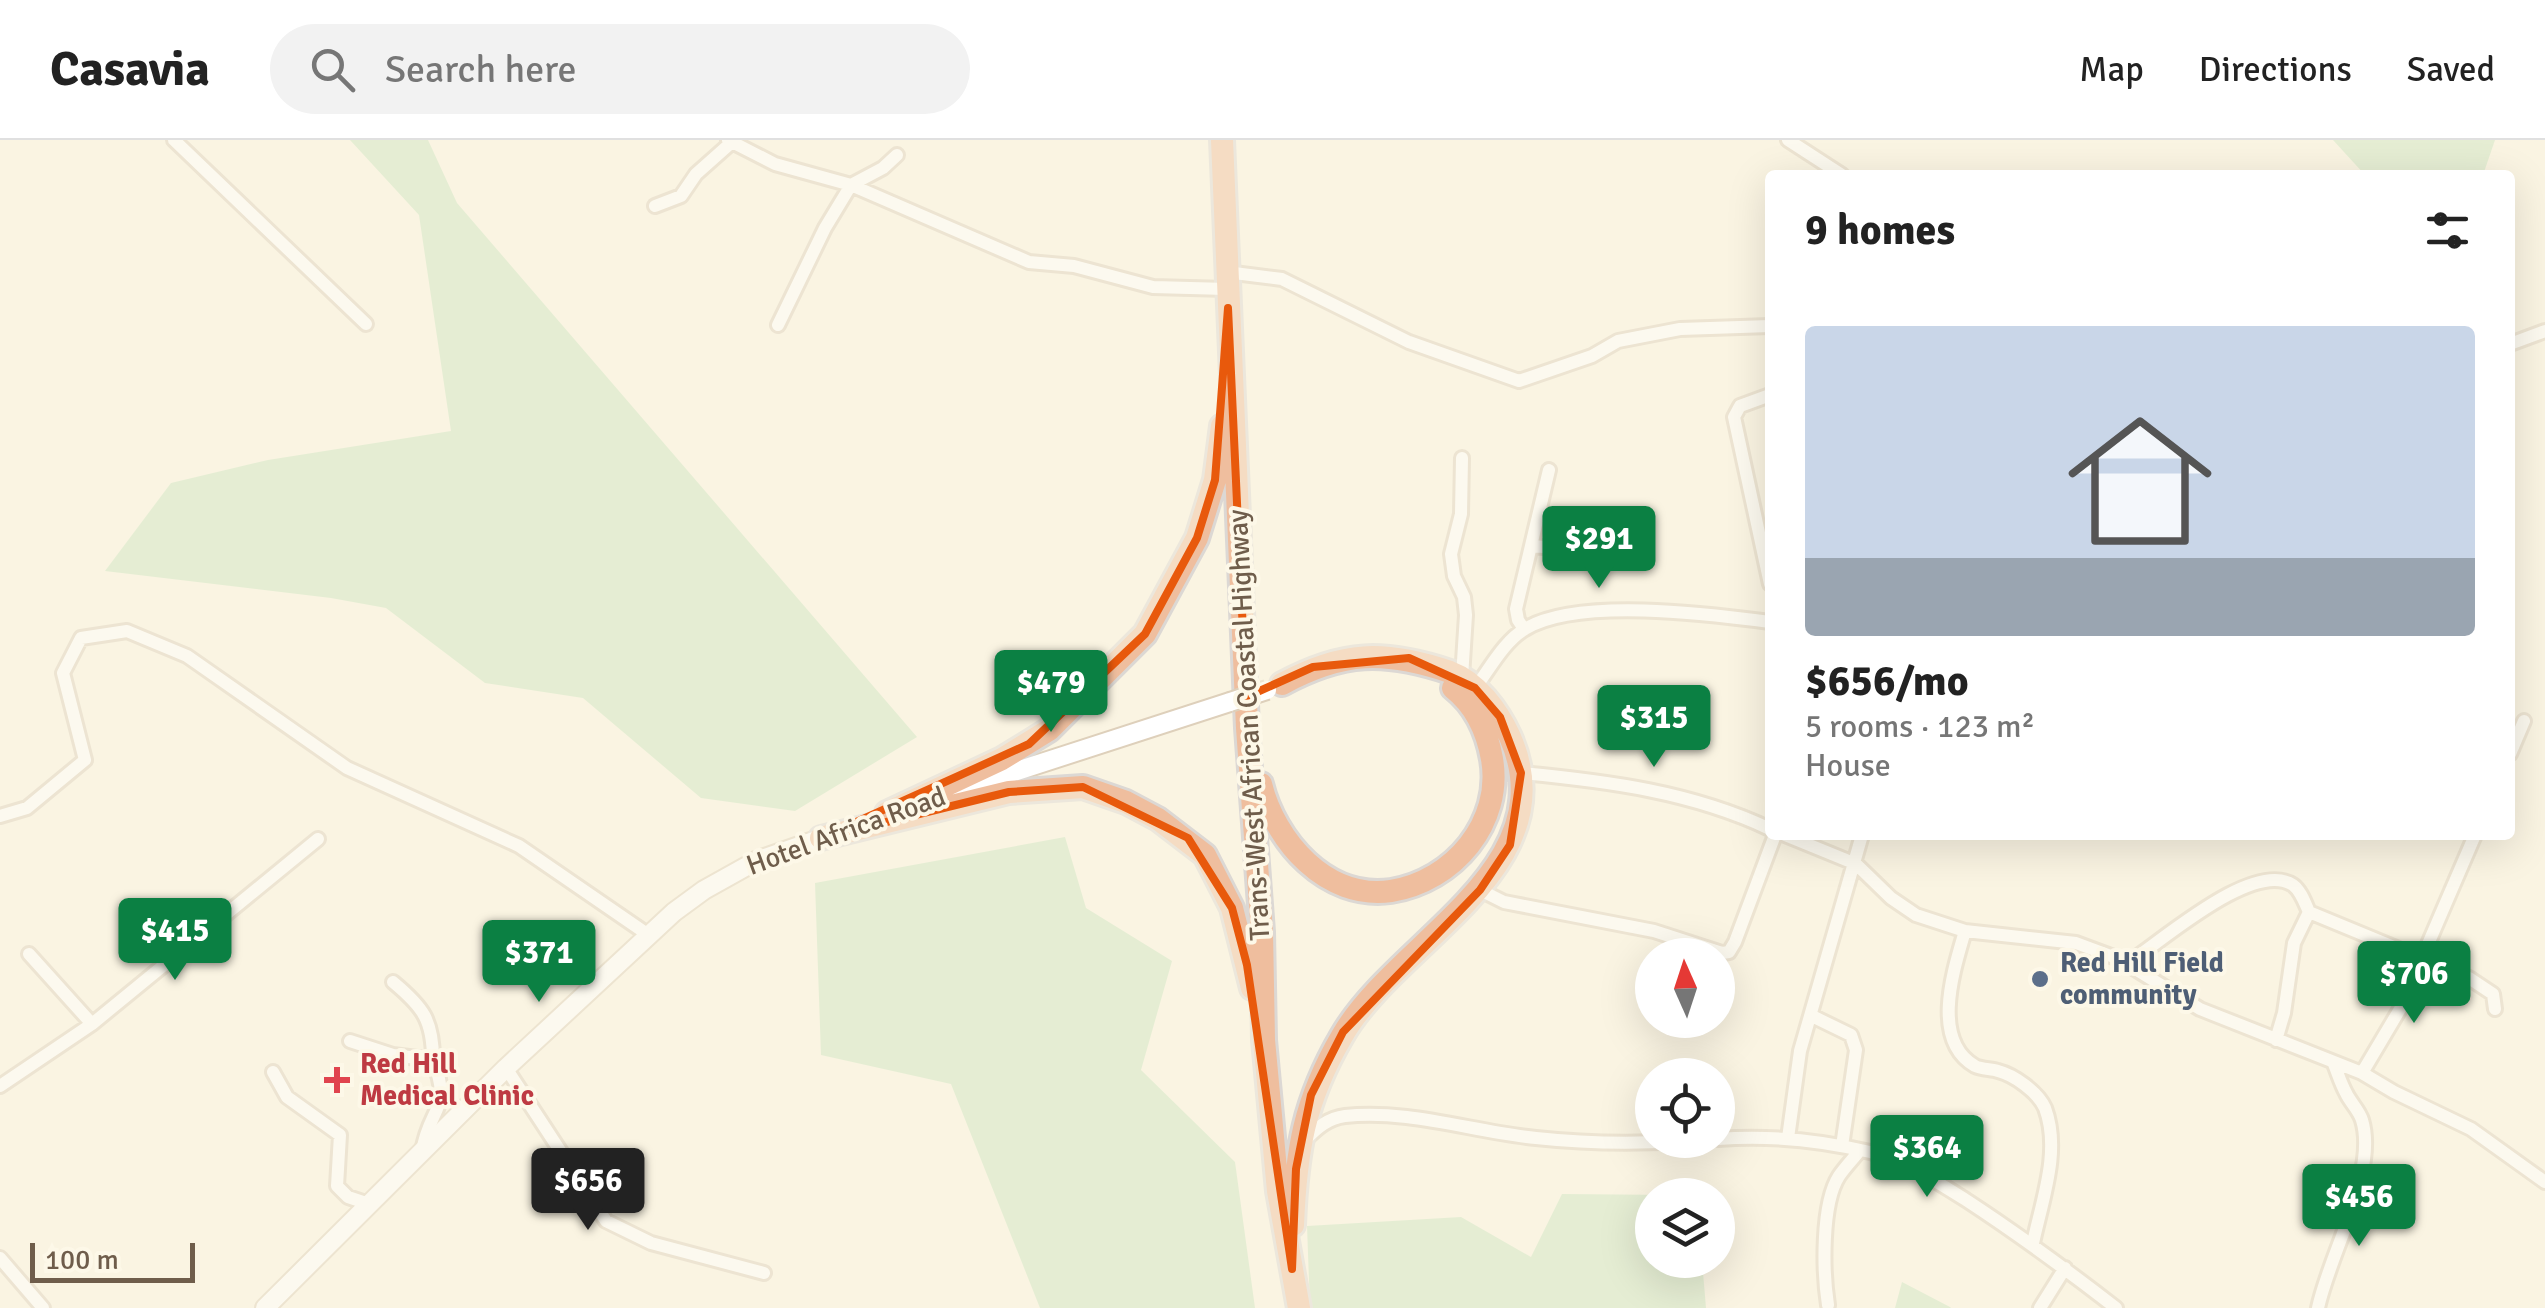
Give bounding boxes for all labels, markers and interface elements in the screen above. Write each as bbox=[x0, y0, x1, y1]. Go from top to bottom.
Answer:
search box bbox=[270, 24, 970, 114]
text: Casavia bbox=[50, 40, 210, 99]
icon: search bbox=[305, 42, 360, 97]
text: Search here bbox=[385, 46, 577, 93]
text: Map bbox=[2079, 48, 2144, 91]
text: Directions bbox=[2199, 48, 2352, 91]
text: Saved bbox=[2407, 48, 2495, 91]
icon: filters bbox=[2420, 203, 2475, 258]
text: 9 homes bbox=[1805, 205, 1955, 256]
icon: home bbox=[2050, 391, 2230, 571]
pin: $291 bbox=[1540, 506, 1658, 591]
street label: Trans-West African Coastal Highway bbox=[1221, 509, 1277, 941]
text: $291 bbox=[1564, 519, 1634, 558]
pin: $479 bbox=[992, 650, 1110, 735]
text: $656/mo bbox=[1805, 656, 1969, 707]
text: $479 bbox=[1016, 663, 1086, 702]
pin: $315 bbox=[1595, 685, 1713, 770]
text: $315 bbox=[1619, 698, 1689, 737]
text: 5 rooms · 123 m² bbox=[1805, 707, 2035, 746]
text: House bbox=[1805, 746, 1891, 785]
street label: Hotel Africa Road bbox=[742, 779, 950, 883]
pin: $415 bbox=[116, 898, 234, 983]
text: $415 bbox=[140, 911, 210, 950]
pin: $371 bbox=[480, 920, 598, 1005]
text: $371 bbox=[504, 933, 574, 972]
north arrow bbox=[1635, 938, 1735, 1038]
map controls bbox=[1635, 938, 1735, 1278]
pin: $706 bbox=[2355, 941, 2473, 1026]
place label: Red Hill Field community bbox=[2060, 946, 2224, 1012]
text: $706 bbox=[2379, 954, 2449, 993]
marker: Red Hill Field community bbox=[2029, 968, 2051, 990]
place label: Red Hill Medical Clinic bbox=[360, 1047, 534, 1113]
button: locate bbox=[1635, 1058, 1735, 1158]
marker: Red Hill Medical Clinic bbox=[324, 1067, 350, 1093]
pin: $364 bbox=[1868, 1115, 1986, 1200]
text: $364 bbox=[1892, 1128, 1962, 1167]
pin: $656 bbox=[529, 1148, 647, 1233]
text: $656 bbox=[553, 1161, 623, 1200]
pin: $456 bbox=[2300, 1164, 2418, 1249]
text: $456 bbox=[2324, 1177, 2394, 1216]
button: layers bbox=[1635, 1178, 1735, 1278]
scale bar bbox=[30, 1238, 195, 1282]
text: 100 m bbox=[45, 1243, 119, 1277]

